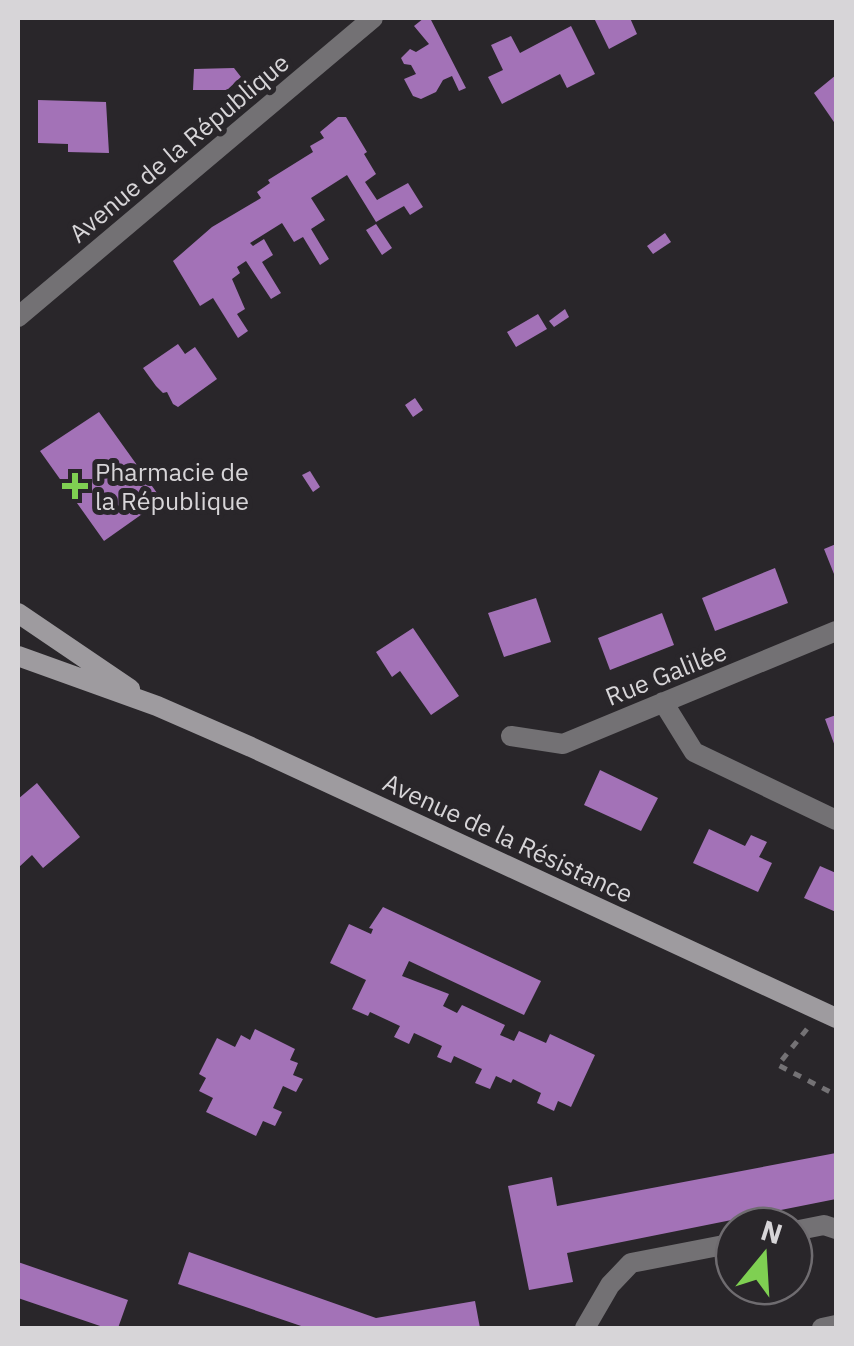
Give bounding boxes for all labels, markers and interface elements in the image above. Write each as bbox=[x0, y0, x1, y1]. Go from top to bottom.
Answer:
street label: Avenue de la République bbox=[62, 46, 296, 249]
place label: Pharmacie de la République bbox=[95, 455, 249, 517]
marker: Pharmacie de la République bbox=[64, 475, 86, 497]
street label: Rue Galilée bbox=[600, 634, 731, 713]
street label: Avenue de la Résistance bbox=[378, 765, 638, 910]
north arrow bbox=[714, 1206, 814, 1306]
text: N bbox=[757, 1211, 787, 1252]

